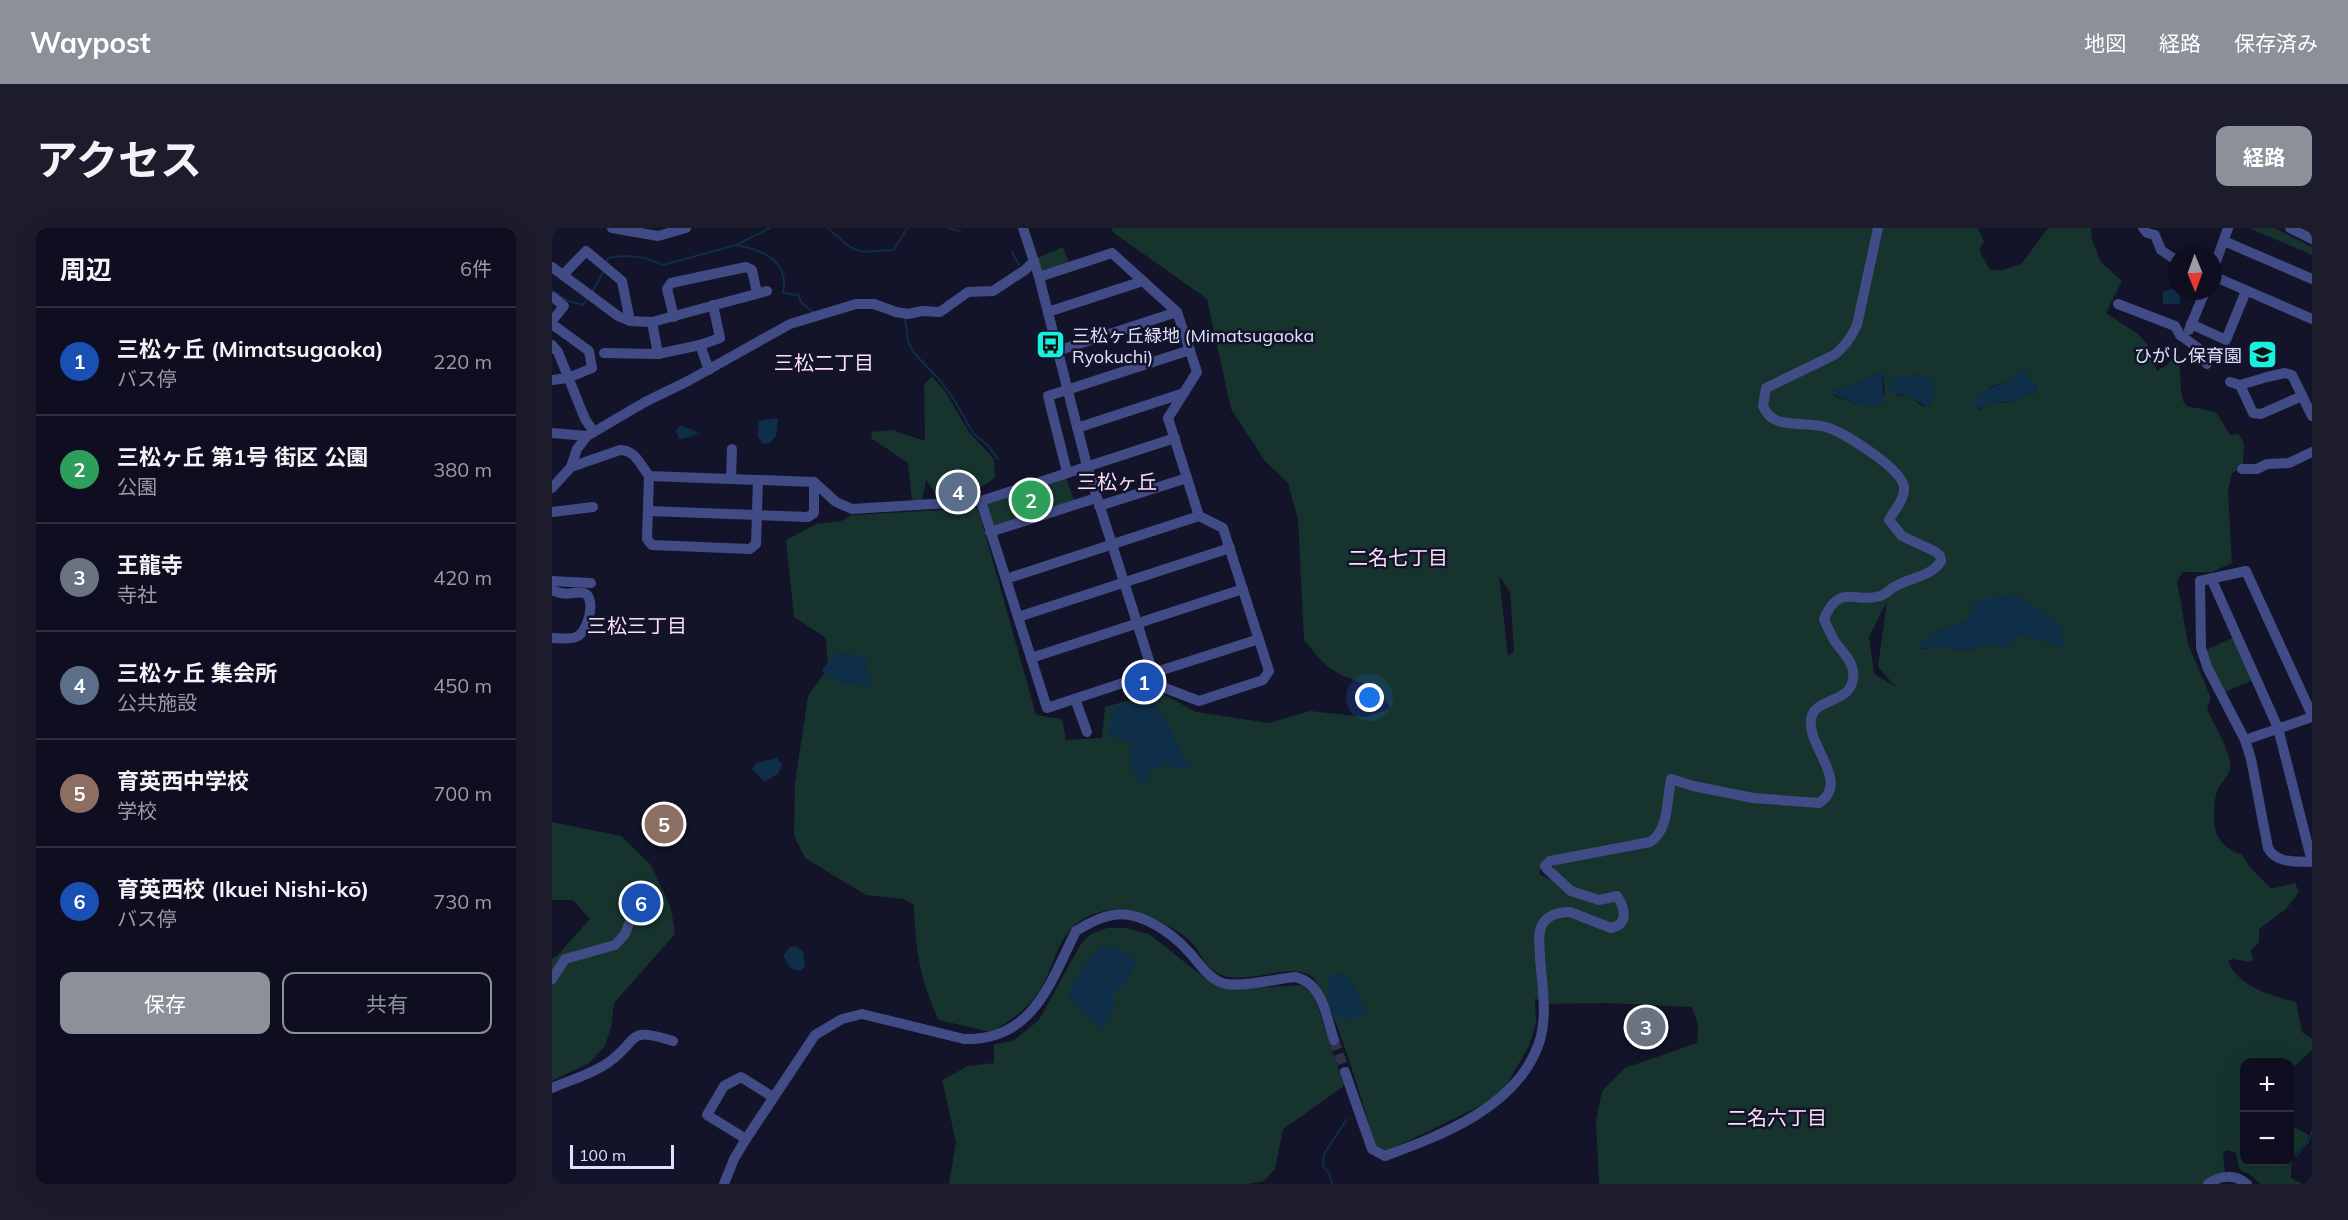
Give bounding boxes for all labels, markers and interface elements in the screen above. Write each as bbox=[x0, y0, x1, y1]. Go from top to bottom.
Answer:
text: Waypost bbox=[30, 25, 151, 60]
text: 地図 bbox=[2084, 30, 2126, 56]
text: 経路 bbox=[2159, 30, 2201, 56]
text: 保存済み bbox=[2234, 30, 2318, 56]
button: 経路 bbox=[2216, 126, 2312, 186]
text: アクセス bbox=[36, 133, 202, 186]
north arrow bbox=[2168, 246, 2222, 300]
text: 周辺 bbox=[60, 253, 112, 286]
text: 6件 bbox=[460, 256, 492, 281]
place label: 三松ヶ丘緑地 (Mimatsugaoka Ryokuchi) bbox=[1072, 324, 1314, 368]
bus stop icon: 三松ヶ丘緑地 (Mimatsugaoka Ryokuchi) bbox=[1035, 329, 1067, 361]
text: 三松ヶ丘 (Mimatsugaoka) bbox=[117, 335, 384, 363]
school or university icon: ひがし保育園 bbox=[2247, 339, 2279, 371]
place label: ひがし保育園 bbox=[2134, 344, 2242, 367]
text: 1 bbox=[74, 349, 86, 374]
text: 220 m bbox=[433, 349, 492, 374]
district label: 三松二丁目 bbox=[774, 350, 874, 375]
text: バス停 bbox=[117, 366, 177, 391]
text: 三松ヶ丘 第1号 街区 公園 bbox=[117, 443, 368, 471]
text: 2 bbox=[74, 457, 86, 482]
text: 380 m bbox=[433, 457, 492, 482]
district label: 三松ヶ丘 bbox=[1077, 469, 1157, 494]
pin: 4 bbox=[938, 470, 978, 514]
text: 公園 bbox=[117, 474, 157, 499]
pin: 2 bbox=[1012, 478, 1050, 522]
district label: 二名七丁目 bbox=[1348, 545, 1448, 570]
text: 王龍寺 bbox=[117, 551, 183, 579]
text: 3 bbox=[74, 565, 86, 590]
text: 420 m bbox=[433, 565, 492, 590]
text: 寺社 bbox=[117, 582, 157, 607]
district label: 三松三丁目 bbox=[587, 613, 687, 638]
text: 三松ヶ丘 集会所 bbox=[117, 659, 277, 687]
pin: 1 bbox=[1124, 660, 1164, 704]
text: 4 bbox=[74, 673, 86, 698]
text: 450 m bbox=[433, 673, 492, 698]
your location bbox=[1355, 683, 1384, 712]
text: 公共施設 bbox=[117, 690, 197, 715]
text: 育英西中学校 bbox=[117, 767, 249, 795]
text: 5 bbox=[74, 781, 86, 806]
text: 700 m bbox=[433, 781, 492, 806]
text: 学校 bbox=[117, 798, 157, 823]
pin: 5 bbox=[644, 802, 684, 846]
text: 育英西校 (Ikuei Nishi-kō) bbox=[117, 875, 369, 903]
pin: 6 bbox=[622, 880, 661, 926]
text: 6 bbox=[74, 889, 86, 914]
text: 730 m bbox=[433, 889, 492, 914]
text: バス停 bbox=[117, 906, 177, 931]
button: 保存 bbox=[60, 972, 270, 1034]
button: 共有 bbox=[282, 972, 492, 1034]
pin: 3 bbox=[1626, 1004, 1666, 1050]
map controls bbox=[2240, 1058, 2294, 1166]
button: + bbox=[2240, 1058, 2294, 1112]
district label: 二名六丁目 bbox=[1727, 1105, 1827, 1130]
button: − bbox=[2240, 1112, 2294, 1166]
scale bar bbox=[570, 1142, 674, 1170]
text: 100 m bbox=[579, 1145, 626, 1165]

